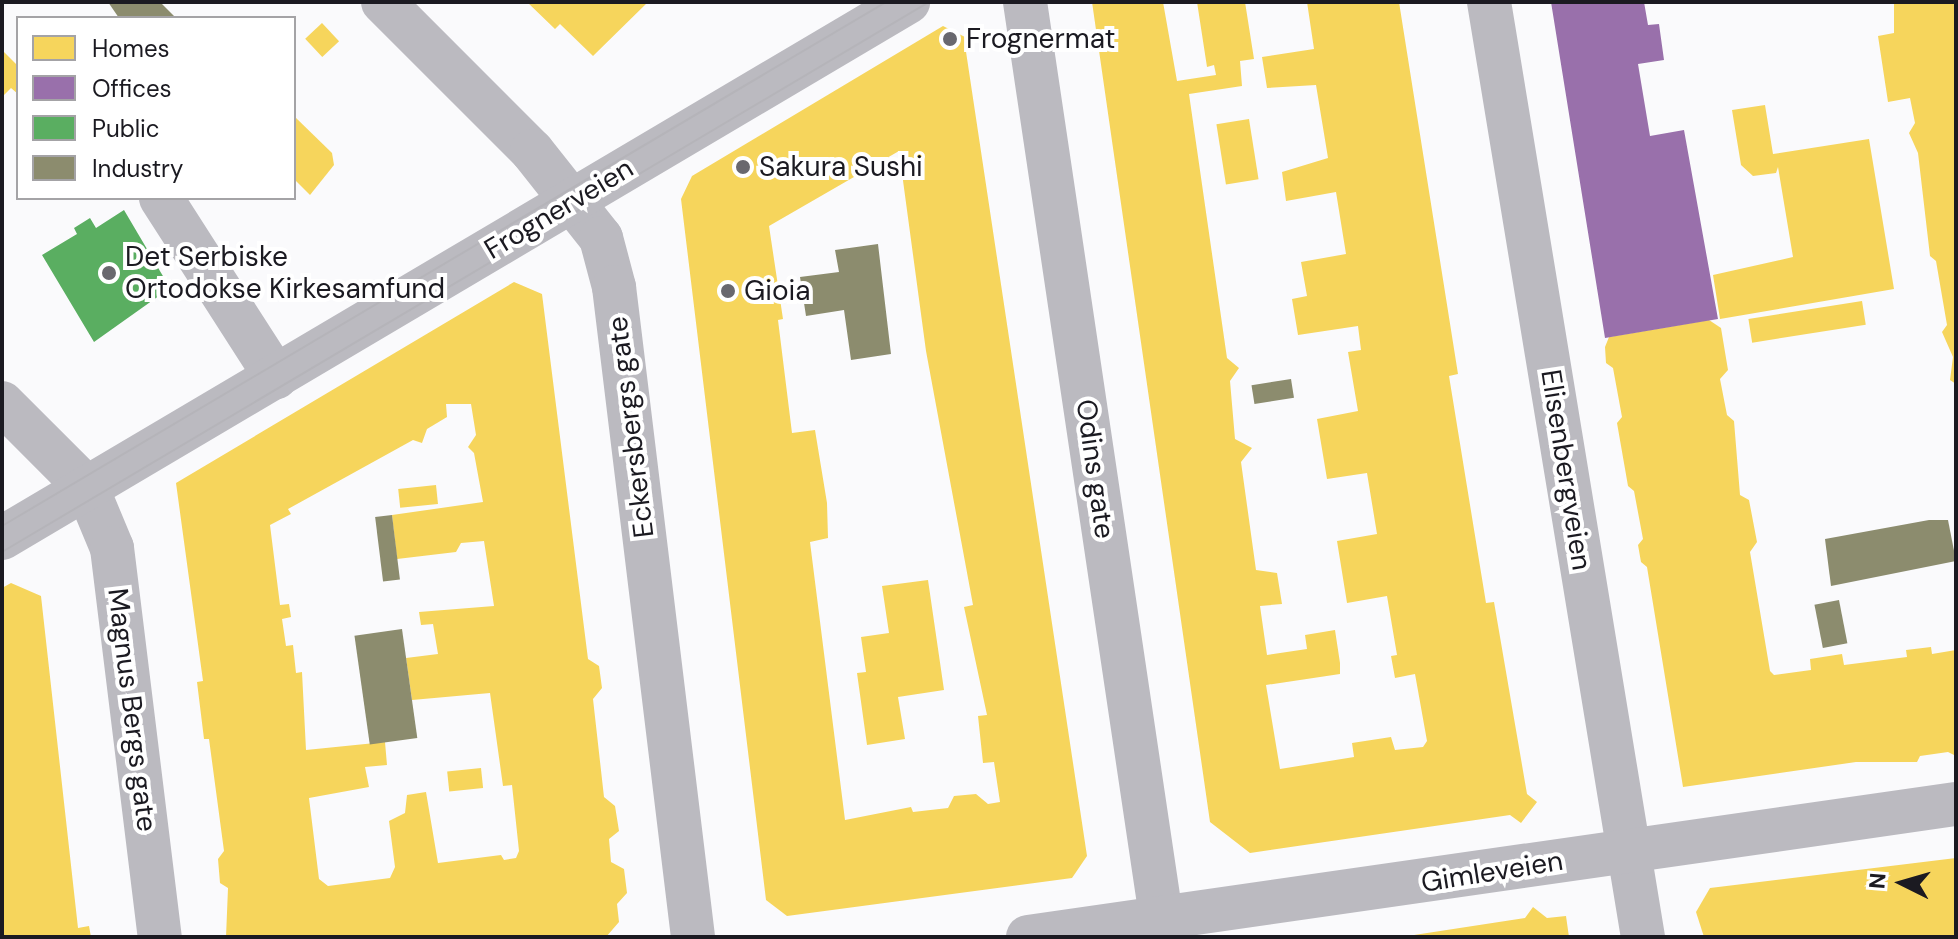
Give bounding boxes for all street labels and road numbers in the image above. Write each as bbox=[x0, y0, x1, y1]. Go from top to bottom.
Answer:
street label: Frognerveien bbox=[479, 151, 639, 267]
street label: Eckersbergs gate bbox=[601, 314, 661, 540]
street label: Elisenbergveien bbox=[1534, 367, 1598, 573]
street label: Odins gate bbox=[1069, 397, 1121, 541]
street label: Magnus Bergs gate bbox=[100, 586, 164, 834]
street label: Gimleveien bbox=[1419, 844, 1565, 900]

